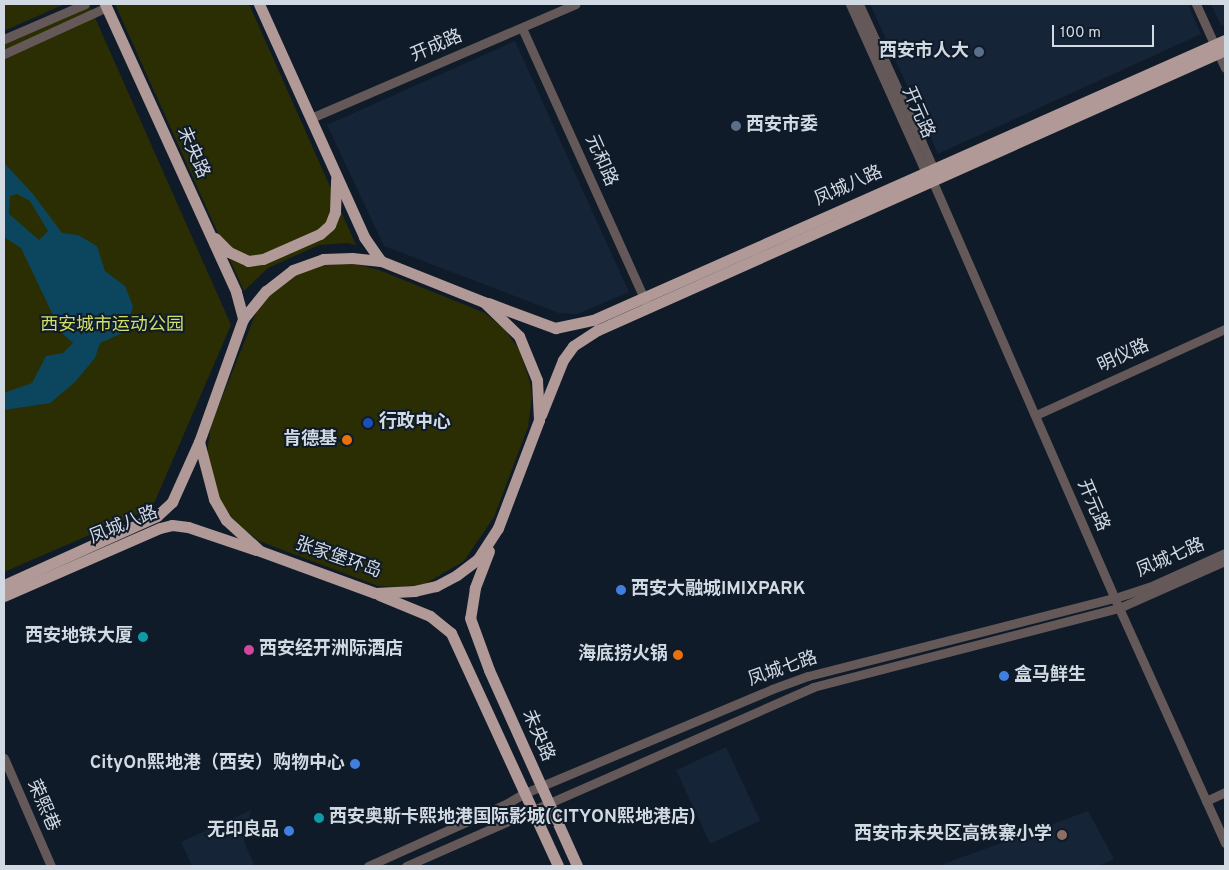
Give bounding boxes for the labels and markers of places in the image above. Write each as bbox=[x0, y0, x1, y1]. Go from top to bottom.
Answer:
place label: 西安市人大 bbox=[879, 41, 969, 63]
marker: 西安市人大 bbox=[973, 46, 985, 58]
place label: 西安市委 bbox=[746, 115, 818, 137]
marker: 西安市委 bbox=[730, 120, 742, 132]
place label: 行政中心 bbox=[379, 412, 451, 434]
marker: 行政中心 bbox=[361, 416, 375, 430]
place label: 肯德基 bbox=[283, 429, 337, 451]
marker: 肯德基 bbox=[341, 434, 353, 446]
place label: 西安大融城IMIXPARK bbox=[631, 579, 806, 601]
marker: 西安大融城IMIXPARK bbox=[615, 584, 627, 596]
place label: 西安地铁大厦 bbox=[25, 626, 133, 648]
marker: 西安地铁大厦 bbox=[137, 631, 149, 643]
place label: 西安经开洲际酒店 bbox=[259, 639, 403, 661]
marker: 西安经开洲际酒店 bbox=[243, 644, 255, 656]
place label: 海底捞火锅 bbox=[578, 644, 668, 666]
marker: 海底捞火锅 bbox=[672, 649, 684, 661]
place label: 盒马鲜生 bbox=[1014, 665, 1086, 687]
marker: 盒马鲜生 bbox=[998, 670, 1010, 682]
place label: CityOn熙地港（西安）购物中心 bbox=[90, 753, 345, 775]
marker: CityOn熙地港（西安）购物中心 bbox=[349, 758, 361, 770]
place label: 西安奥斯卡熙地港国际影城(CITYON熙地港店) bbox=[329, 807, 696, 829]
marker: 西安奥斯卡熙地港国际影城(CITYON熙地港店) bbox=[313, 812, 325, 824]
place label: 无印良品 bbox=[207, 820, 279, 842]
place label: 西安市未央区高铁寨小学 bbox=[854, 824, 1052, 846]
marker: 无印良品 bbox=[283, 825, 295, 837]
marker: 西安市未央区高铁寨小学 bbox=[1056, 829, 1068, 841]

